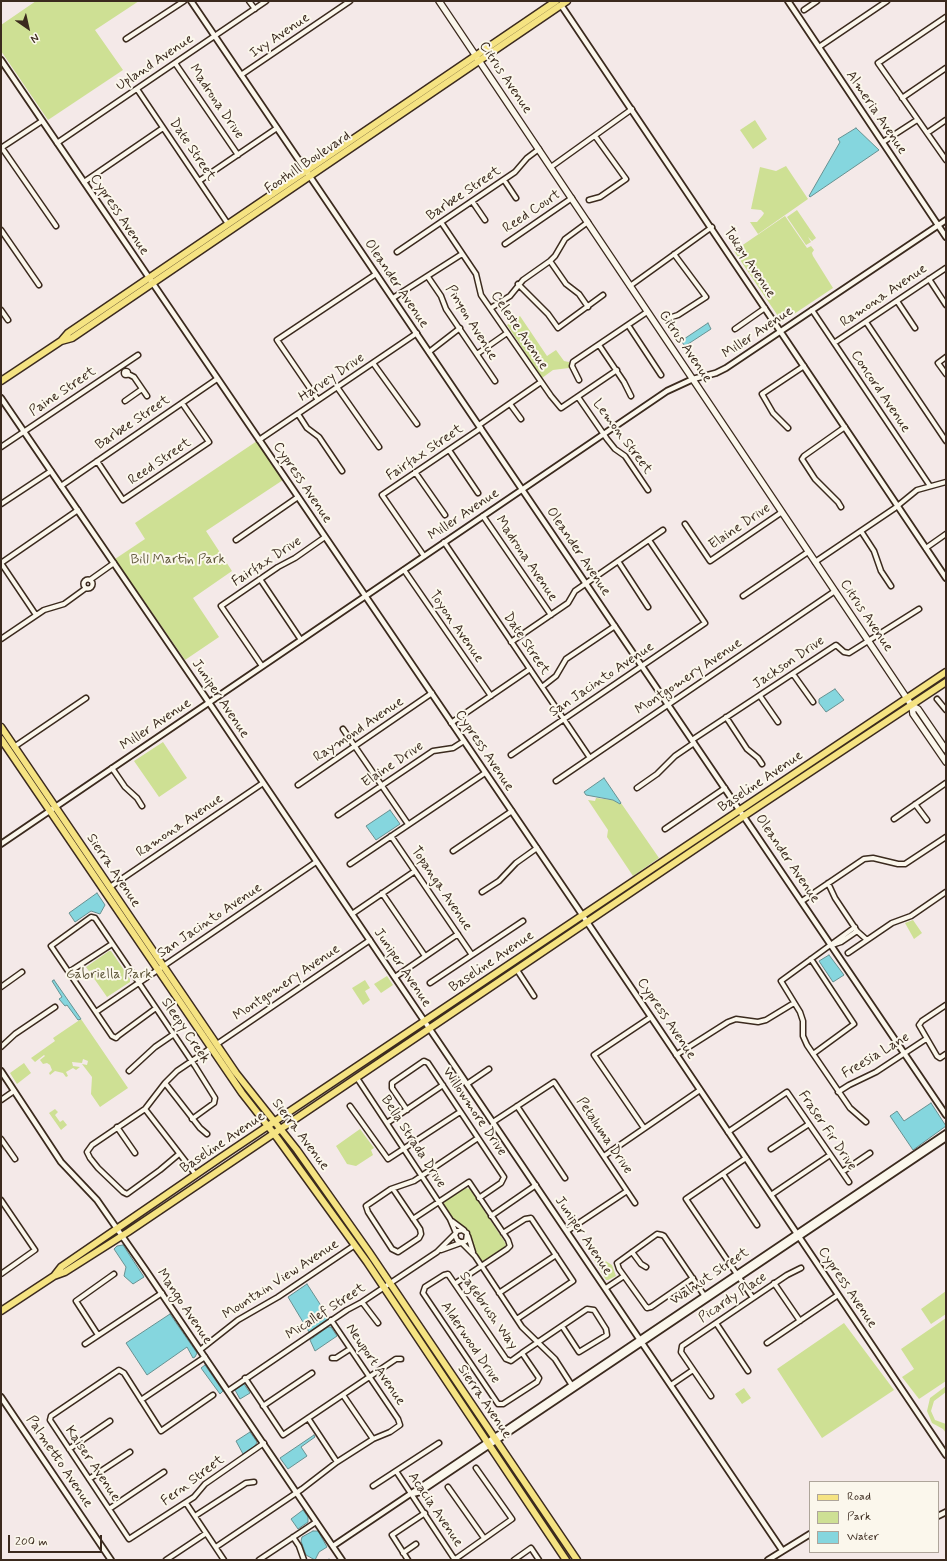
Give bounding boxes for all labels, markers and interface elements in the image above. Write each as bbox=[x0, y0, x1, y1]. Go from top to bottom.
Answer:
north arrow bbox=[8, 8, 48, 48]
street label: Ivy Avenue bbox=[247, 10, 313, 62]
text: N bbox=[28, 30, 42, 46]
street label: Upland Avenue bbox=[113, 31, 197, 95]
street label: Citrus Avenue bbox=[475, 39, 535, 117]
street label: Madrona Drive bbox=[185, 61, 247, 143]
street label: Almeria Avenue bbox=[842, 68, 910, 158]
street label: Date Street bbox=[165, 116, 219, 184]
street label: Foothill Boulevard bbox=[262, 128, 354, 198]
street label: Barbee Street bbox=[424, 163, 504, 225]
street label: Cypress Avenue bbox=[86, 171, 152, 259]
street label: Reed Court bbox=[500, 187, 564, 237]
street label: Tokay Avenue bbox=[719, 224, 779, 302]
street label: Oleander Avenue bbox=[360, 236, 432, 332]
street label: Ramona Avenue bbox=[837, 261, 931, 331]
street label: Pinyon Avenue bbox=[441, 282, 501, 364]
street label: Celeste Avenue bbox=[487, 289, 551, 373]
street label: Miller Avenue bbox=[719, 303, 797, 363]
street label: Citrus Avenue bbox=[655, 308, 715, 386]
street label: Concord Avenue bbox=[846, 348, 914, 436]
street label: Harvey Drive bbox=[296, 350, 368, 406]
street label: Paine Street bbox=[27, 364, 99, 420]
street label: Barbee Street bbox=[93, 392, 173, 454]
street label: Lemon Street bbox=[588, 396, 656, 478]
street label: Fairfax Street bbox=[383, 421, 467, 485]
street label: Reed Street bbox=[125, 435, 195, 489]
street label: Cypress Avenue bbox=[269, 439, 335, 527]
street label: Miller Avenue bbox=[425, 485, 503, 545]
street label: Elaine Drive bbox=[706, 500, 774, 554]
street label: Oleander Avenue bbox=[542, 504, 614, 600]
street label: Madrona Avenue bbox=[491, 513, 561, 605]
street label: Fairfax Drive bbox=[229, 533, 305, 591]
park label: Bill Martin Park bbox=[130, 552, 226, 568]
street label: Citrus Avenue bbox=[836, 577, 896, 655]
street label: Toyon Avenue bbox=[425, 588, 487, 666]
street label: Date Street bbox=[499, 610, 553, 678]
street label: Jackson Drive bbox=[750, 633, 828, 693]
street label: Montgomery Avenue bbox=[632, 635, 746, 719]
street label: San Jacinto Avenue bbox=[546, 639, 658, 721]
street label: Juniper Avenue bbox=[187, 656, 253, 742]
street label: Raymond Avenue bbox=[311, 694, 407, 766]
street label: Miller Avenue bbox=[117, 695, 195, 755]
street label: Cypress Avenue bbox=[451, 707, 517, 795]
street label: Elaine Drive bbox=[359, 738, 427, 792]
street label: Baseline Avenue bbox=[716, 748, 806, 816]
street label: Ramona Avenue bbox=[133, 791, 227, 861]
street label: Oleander Avenue bbox=[751, 811, 823, 907]
street label: Sierra Avenue bbox=[82, 831, 144, 911]
street label: Topanga Avenue bbox=[407, 844, 475, 934]
street label: San Jacinto Avenue bbox=[154, 880, 266, 962]
street label: Juniper Avenue bbox=[369, 925, 435, 1011]
street label: Baseline Avenue bbox=[447, 928, 537, 996]
street label: Montgomery Avenue bbox=[230, 941, 344, 1025]
park label: Gabriella Park bbox=[66, 967, 152, 983]
street label: Cypress Avenue bbox=[633, 975, 699, 1063]
street label: Sleepy Creek bbox=[157, 995, 213, 1067]
street label: Freesia Lane bbox=[839, 1029, 913, 1083]
street label: Willowmore Drive bbox=[438, 1064, 510, 1160]
street label: Fraser Fir Drive bbox=[794, 1088, 860, 1174]
street label: Bella Strada Drive bbox=[377, 1092, 449, 1192]
street label: Petaluma Drive bbox=[572, 1094, 636, 1178]
street label: Sierra Avenue bbox=[268, 1096, 332, 1174]
street label: Baseline Avenue bbox=[178, 1109, 268, 1177]
street label: Juniper Avenue bbox=[550, 1193, 616, 1279]
street label: Mountain View Avenue bbox=[220, 1236, 342, 1324]
street label: Cypress Avenue bbox=[814, 1244, 880, 1332]
street label: Walnut Street bbox=[668, 1245, 752, 1309]
street label: Mango Avenue bbox=[153, 1266, 215, 1348]
street label: Sagebrush Way bbox=[455, 1269, 521, 1353]
street label: Picardy Place bbox=[696, 1269, 770, 1327]
street label: Micallef Street bbox=[283, 1280, 369, 1344]
street label: Alderwood Drive bbox=[437, 1299, 503, 1387]
street label: Newport Avenue bbox=[341, 1321, 409, 1409]
street label: Sierra Avenue bbox=[453, 1362, 515, 1442]
street label: Palmetto Avenue bbox=[22, 1413, 96, 1511]
street label: Kaiser Avenue bbox=[61, 1423, 123, 1505]
street label: Fern Street bbox=[158, 1452, 228, 1510]
street label: Acacia Avenue bbox=[404, 1469, 466, 1551]
legend bbox=[809, 1481, 939, 1553]
text: Road bbox=[847, 1489, 871, 1505]
text: Park bbox=[847, 1509, 871, 1525]
scale bar bbox=[10, 1527, 104, 1553]
text: Water bbox=[847, 1529, 879, 1545]
text: 200 m bbox=[15, 1534, 48, 1550]

